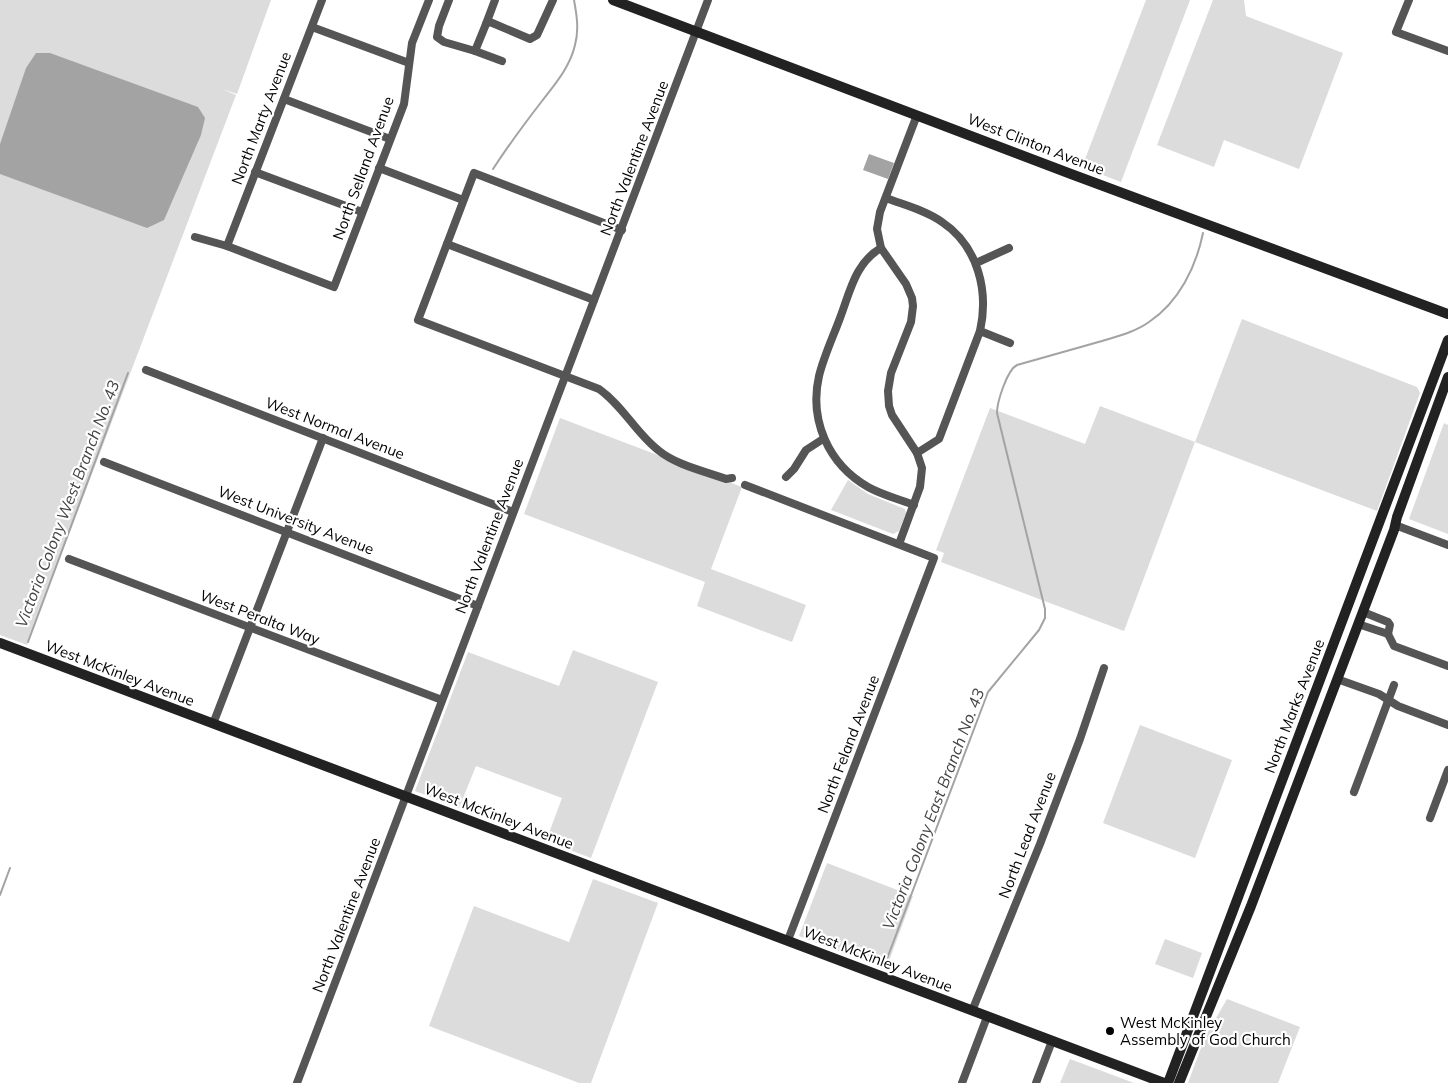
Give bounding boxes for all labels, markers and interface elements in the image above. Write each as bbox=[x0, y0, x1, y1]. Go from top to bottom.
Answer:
street label: North Marty Avenue bbox=[227, 49, 295, 187]
street label: North Valentine Avenue bbox=[596, 78, 672, 238]
street label: North Selland Avenue bbox=[328, 94, 398, 242]
street label: West Clinton Avenue bbox=[965, 109, 1107, 179]
water label: Victoria Colony West Branch No. 43 bbox=[10, 377, 124, 631]
street label: West Normal Avenue bbox=[263, 393, 407, 463]
street label: North Valentine Avenue bbox=[451, 456, 527, 616]
street label: West University Avenue bbox=[215, 481, 377, 559]
street label: West Peralta Way bbox=[197, 585, 323, 649]
street label: West McKinley Avenue bbox=[43, 636, 197, 710]
street label: North Marks Avenue bbox=[1260, 636, 1328, 776]
street label: North Feland Avenue bbox=[813, 672, 883, 816]
water label: Victoria Colony East Branch No. 43 bbox=[878, 685, 988, 932]
street label: North Lead Avenue bbox=[994, 769, 1060, 901]
street label: West McKinley Avenue bbox=[422, 779, 576, 853]
street label: North Valentine Avenue bbox=[308, 835, 384, 995]
street label: West McKinley Avenue bbox=[801, 922, 955, 996]
place label: West McKinley Assembly of God Church bbox=[1120, 1013, 1291, 1049]
marker: West McKinley Assembly of God Church bbox=[1104, 1025, 1116, 1037]

